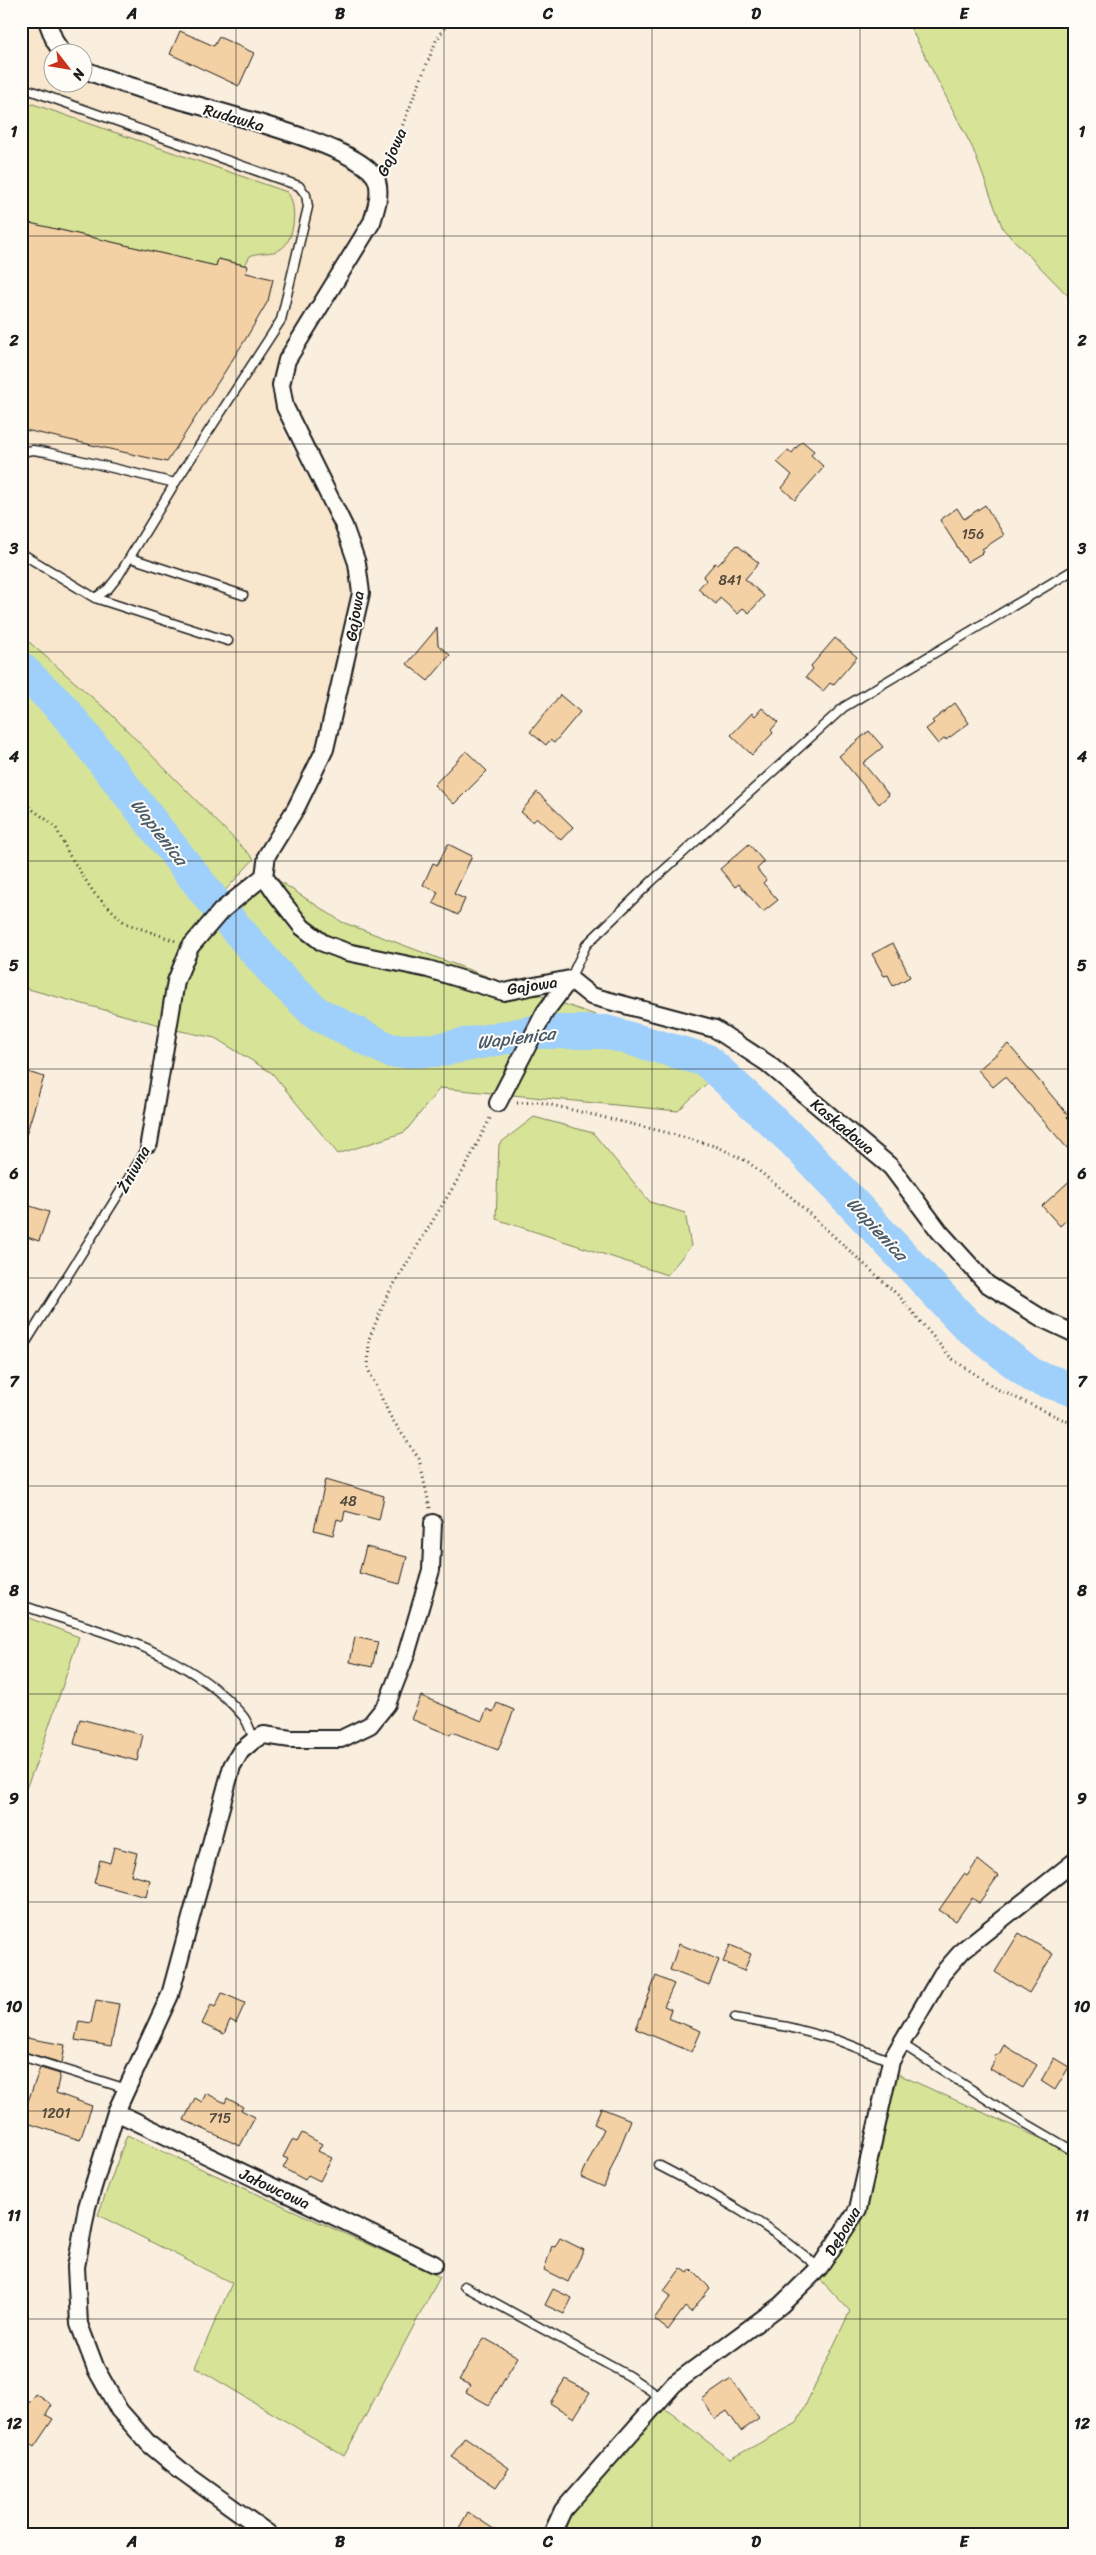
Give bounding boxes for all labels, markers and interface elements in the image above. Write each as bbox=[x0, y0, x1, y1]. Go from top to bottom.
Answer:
text: A bbox=[126, 0, 137, 28]
text: B bbox=[335, 0, 346, 28]
text: C bbox=[542, 0, 554, 28]
text: D bbox=[751, 0, 761, 28]
text: E bbox=[960, 0, 970, 28]
north arrow bbox=[42, 42, 92, 92]
text: N bbox=[65, 63, 92, 85]
street label: Rudawka bbox=[200, 95, 268, 140]
text: 1 bbox=[11, 117, 18, 146]
text: 1 bbox=[1079, 117, 1086, 146]
street label: Gajowa bbox=[368, 123, 415, 181]
text: 2 bbox=[8, 326, 19, 355]
text: 2 bbox=[1076, 326, 1087, 355]
house number: 156 bbox=[962, 522, 984, 547]
text: 3 bbox=[9, 534, 19, 563]
text: 3 bbox=[1077, 534, 1087, 563]
house number: 841 bbox=[718, 568, 742, 593]
street label: Gajowa bbox=[336, 589, 373, 643]
text: 4 bbox=[8, 742, 19, 771]
text: 4 bbox=[1076, 742, 1087, 771]
water label: Wapienica bbox=[122, 791, 197, 874]
text: 5 bbox=[9, 951, 19, 980]
text: 5 bbox=[1077, 951, 1087, 980]
street label: Gajowa bbox=[505, 967, 559, 1004]
water label: Wapienica bbox=[475, 1017, 559, 1059]
street label: Kaskadowa bbox=[804, 1090, 882, 1162]
street label: Żniwna bbox=[109, 1139, 159, 1198]
text: 6 bbox=[8, 1159, 19, 1188]
text: 6 bbox=[1076, 1159, 1087, 1188]
water label: Wapienica bbox=[838, 1189, 917, 1270]
text: 7 bbox=[9, 1367, 20, 1396]
text: 7 bbox=[1077, 1367, 1088, 1396]
house number: 48 bbox=[339, 1489, 357, 1514]
text: 8 bbox=[8, 1576, 19, 1605]
text: 8 bbox=[1076, 1576, 1087, 1605]
text: 9 bbox=[9, 1784, 19, 1813]
text: 9 bbox=[1077, 1784, 1087, 1813]
text: 10 bbox=[6, 1992, 22, 2021]
text: 10 bbox=[1074, 1992, 1090, 2021]
house number: 1201 bbox=[42, 2101, 70, 2126]
house number: 715 bbox=[209, 2106, 232, 2131]
street label: Jałowcowa bbox=[234, 2159, 315, 2217]
street label: Dębowa bbox=[816, 2200, 869, 2262]
text: 11 bbox=[7, 2201, 21, 2230]
text: 11 bbox=[1075, 2201, 1089, 2230]
text: 12 bbox=[6, 2409, 23, 2438]
text: 12 bbox=[1074, 2409, 1091, 2438]
text: A bbox=[126, 2527, 137, 2555]
text: B bbox=[335, 2527, 346, 2555]
text: C bbox=[542, 2527, 554, 2555]
text: D bbox=[751, 2527, 761, 2555]
text: E bbox=[960, 2527, 970, 2555]

